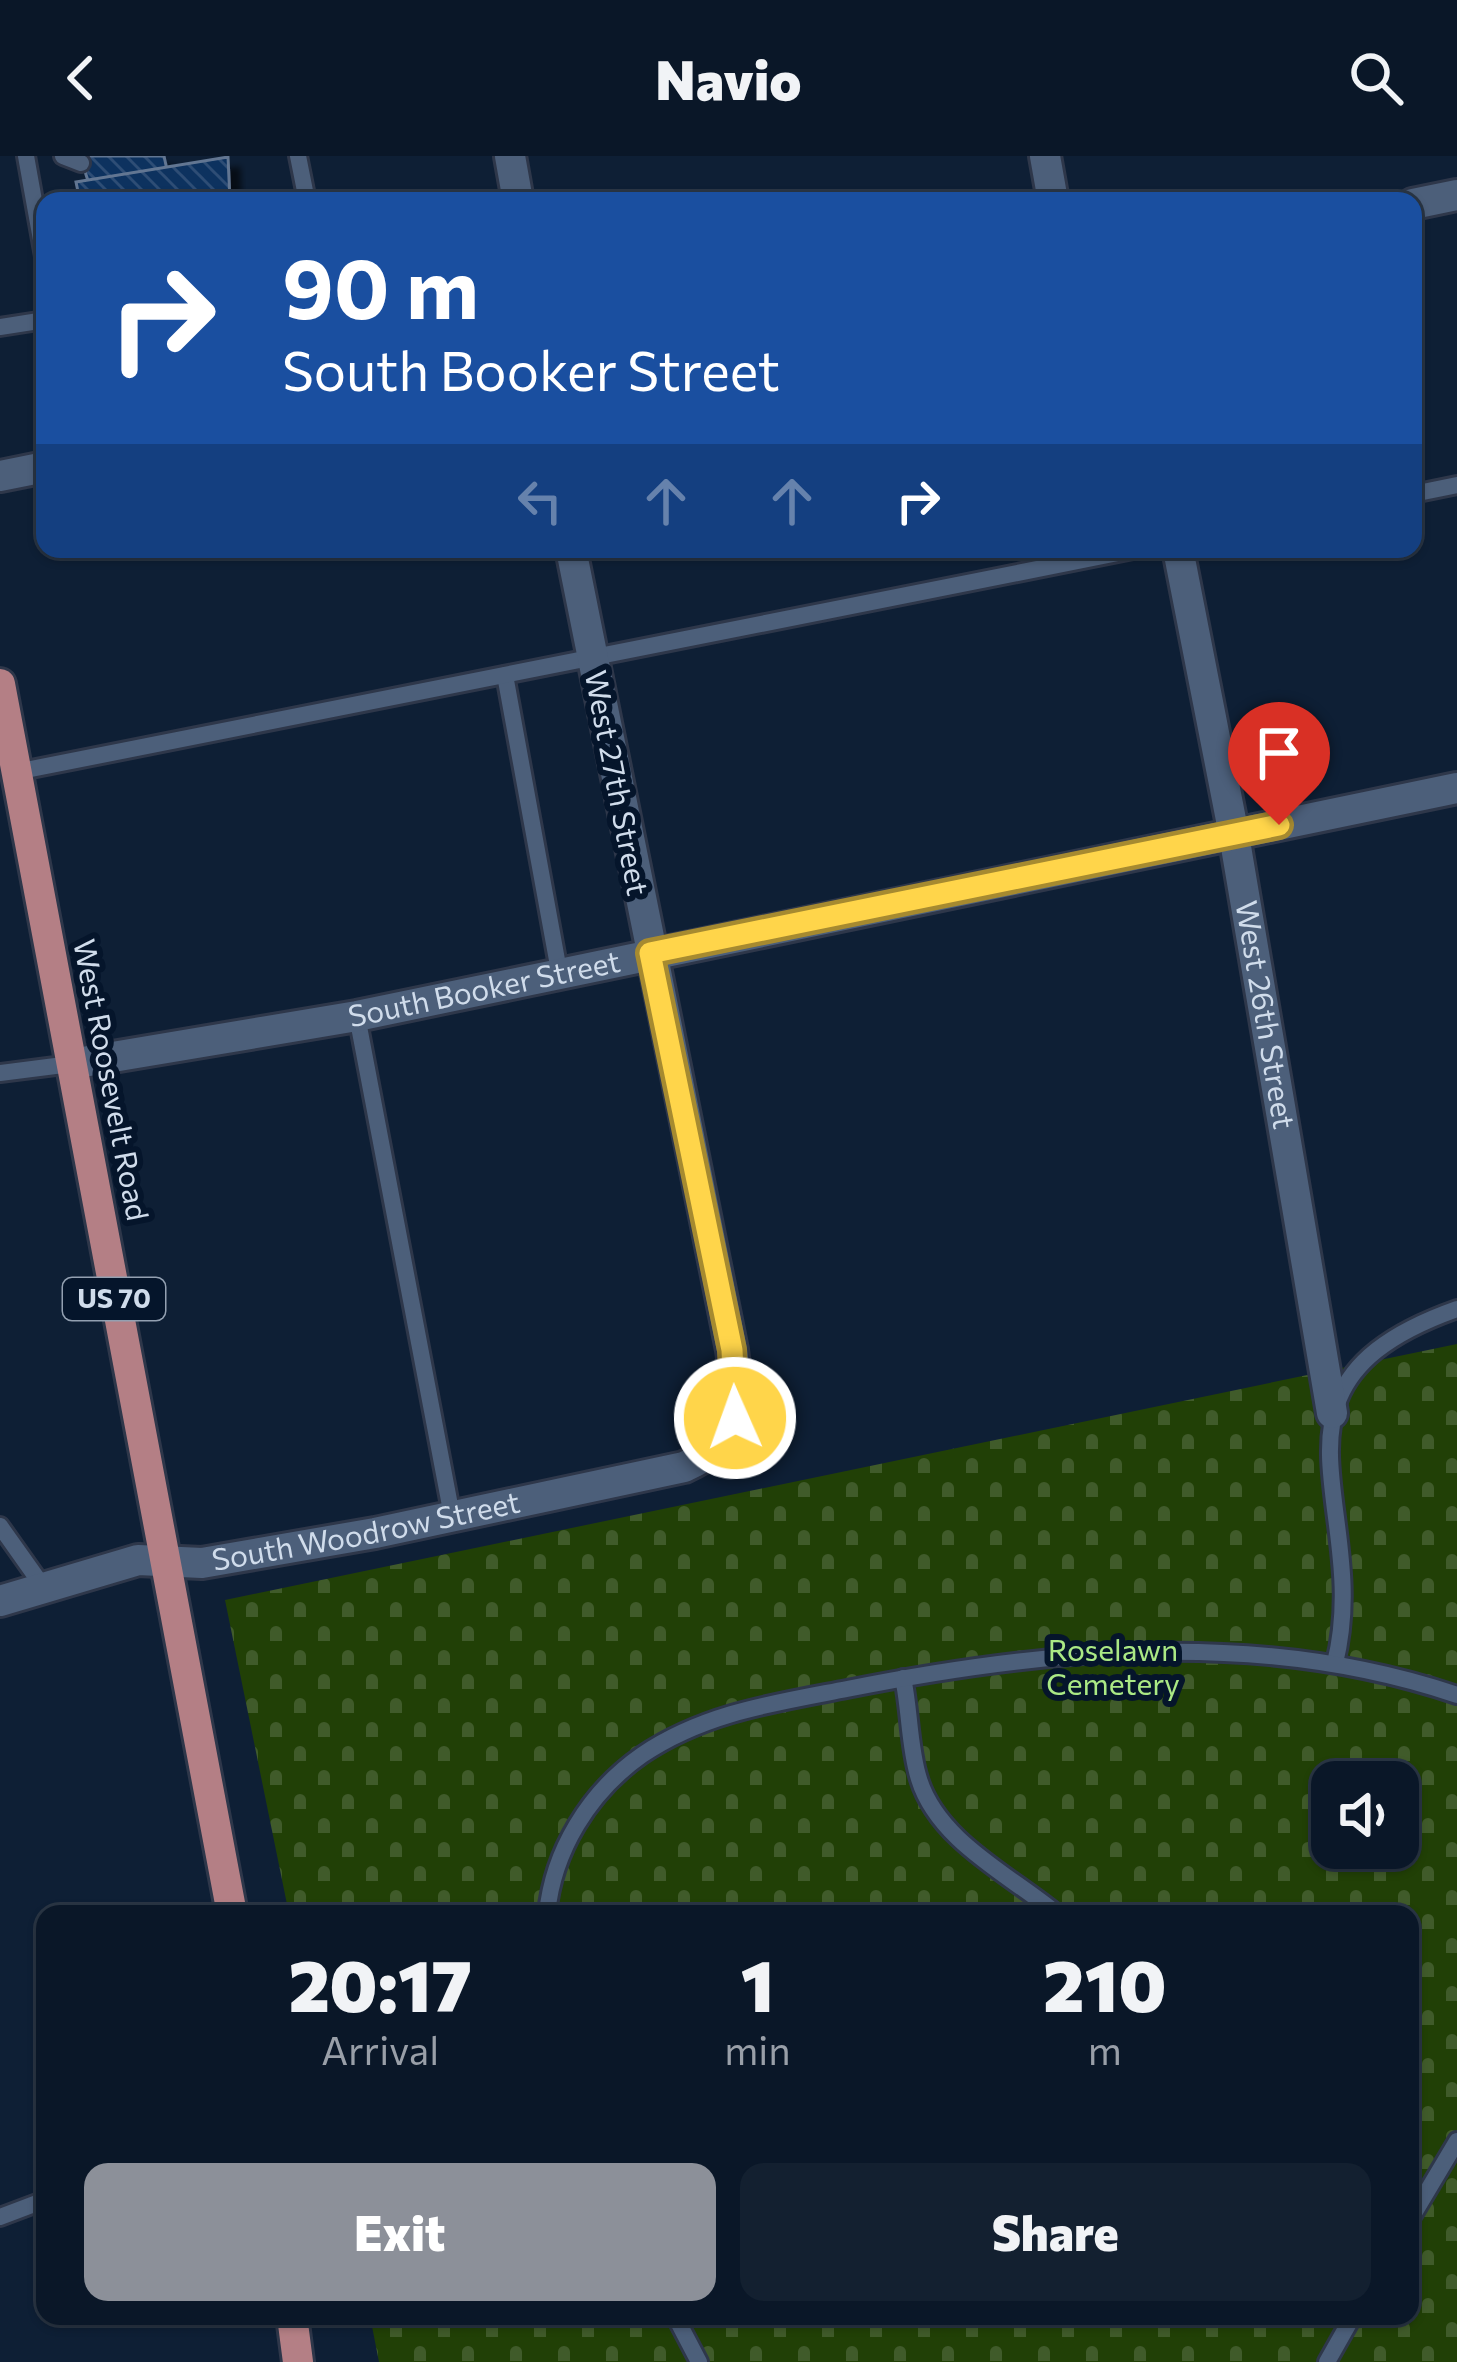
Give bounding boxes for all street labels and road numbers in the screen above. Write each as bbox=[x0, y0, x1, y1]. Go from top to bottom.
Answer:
street label: West 27th Street bbox=[579, 667, 658, 898]
street label: West 26th Street bbox=[1229, 898, 1305, 1131]
street label: West Roosevelt Road bbox=[67, 936, 158, 1223]
street label: South Booker Street bbox=[345, 941, 623, 1033]
road number: US 70 bbox=[63, 1278, 165, 1320]
street label: South Woodrow Street bbox=[209, 1482, 523, 1577]

